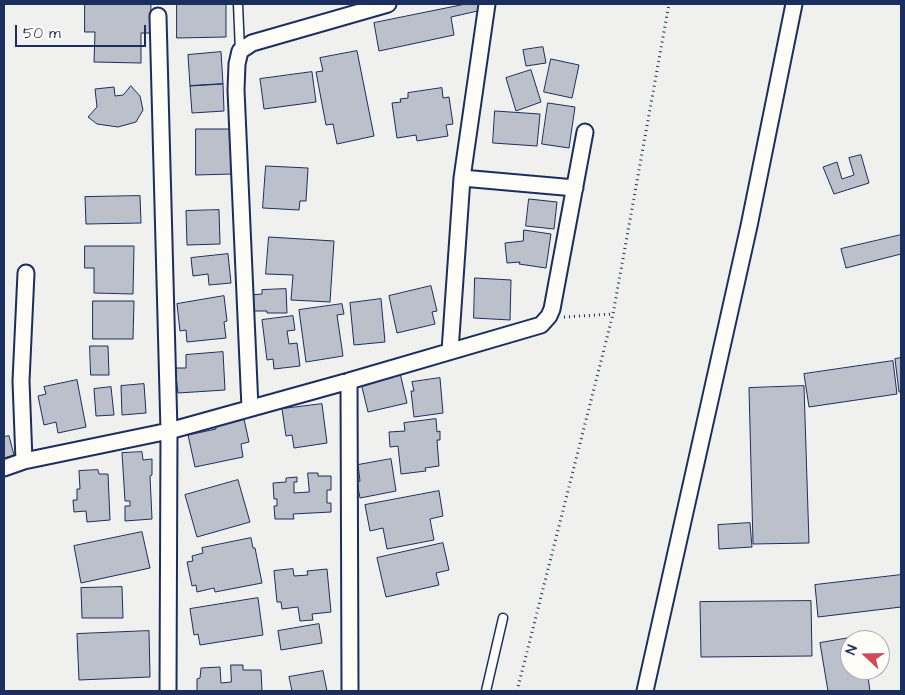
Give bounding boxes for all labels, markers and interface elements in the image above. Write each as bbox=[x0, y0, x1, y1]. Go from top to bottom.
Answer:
scale bar bbox=[18, 15, 149, 47]
text: 50 m bbox=[23, 23, 61, 44]
north arrow bbox=[840, 630, 890, 680]
text: N bbox=[841, 642, 863, 658]

